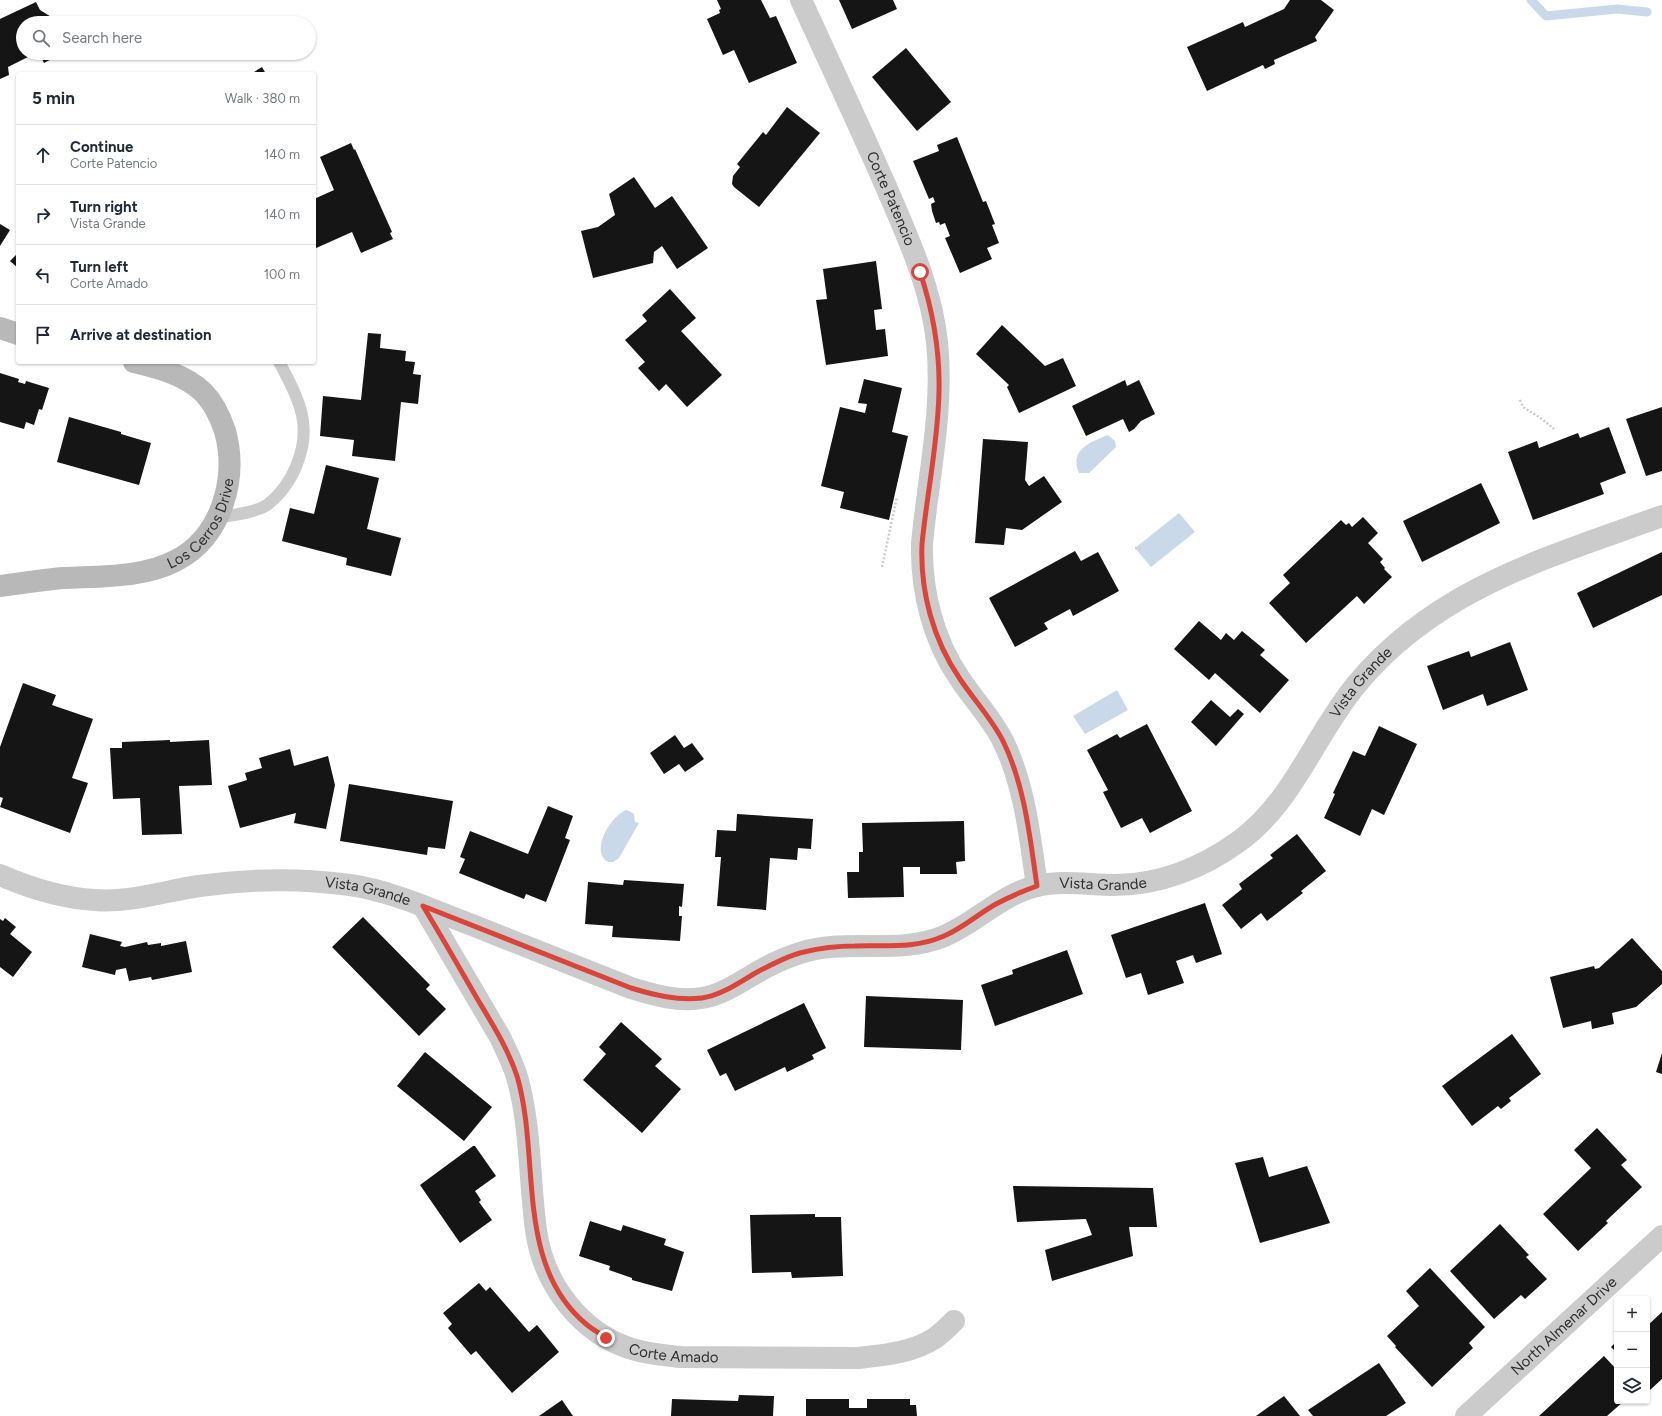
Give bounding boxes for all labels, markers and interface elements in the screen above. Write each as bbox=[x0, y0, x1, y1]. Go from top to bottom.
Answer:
search box bbox=[16, 16, 316, 60]
icon: search bbox=[30, 27, 52, 49]
text: Search here bbox=[62, 29, 142, 47]
text: 5 min bbox=[32, 88, 75, 108]
text: Walk · 380 m bbox=[225, 91, 300, 106]
text: Continue bbox=[70, 138, 133, 156]
icon: ahead bbox=[32, 144, 54, 166]
text: 140 m bbox=[264, 147, 300, 162]
street label: Corte Patencio bbox=[863, 149, 919, 249]
text: Corte Patencio bbox=[70, 156, 157, 171]
text: Turn right bbox=[70, 198, 138, 216]
icon: right bbox=[32, 204, 54, 226]
text: 140 m bbox=[264, 207, 300, 222]
text: Vista Grande bbox=[70, 216, 146, 231]
text: Turn left bbox=[70, 258, 128, 276]
route start bbox=[911, 263, 929, 281]
icon: left bbox=[32, 264, 54, 286]
text: 100 m bbox=[264, 267, 300, 282]
text: Corte Amado bbox=[70, 276, 148, 291]
icon: arrive bbox=[32, 324, 54, 346]
text: Arrive at destination bbox=[70, 326, 211, 344]
street label: Los Cerros Drive bbox=[164, 477, 238, 573]
street label: Vista Grande bbox=[1326, 643, 1396, 721]
street label: Vista Grande bbox=[324, 873, 413, 909]
street label: Vista Grande bbox=[1059, 873, 1148, 894]
street label: North Almenar Drive bbox=[1507, 1273, 1621, 1379]
map controls bbox=[1614, 1296, 1650, 1404]
button: + bbox=[1614, 1296, 1650, 1332]
route end bbox=[597, 1329, 615, 1347]
button: − bbox=[1614, 1332, 1650, 1368]
street label: Corte Amado bbox=[627, 1340, 719, 1366]
button: layers bbox=[1614, 1368, 1650, 1404]

